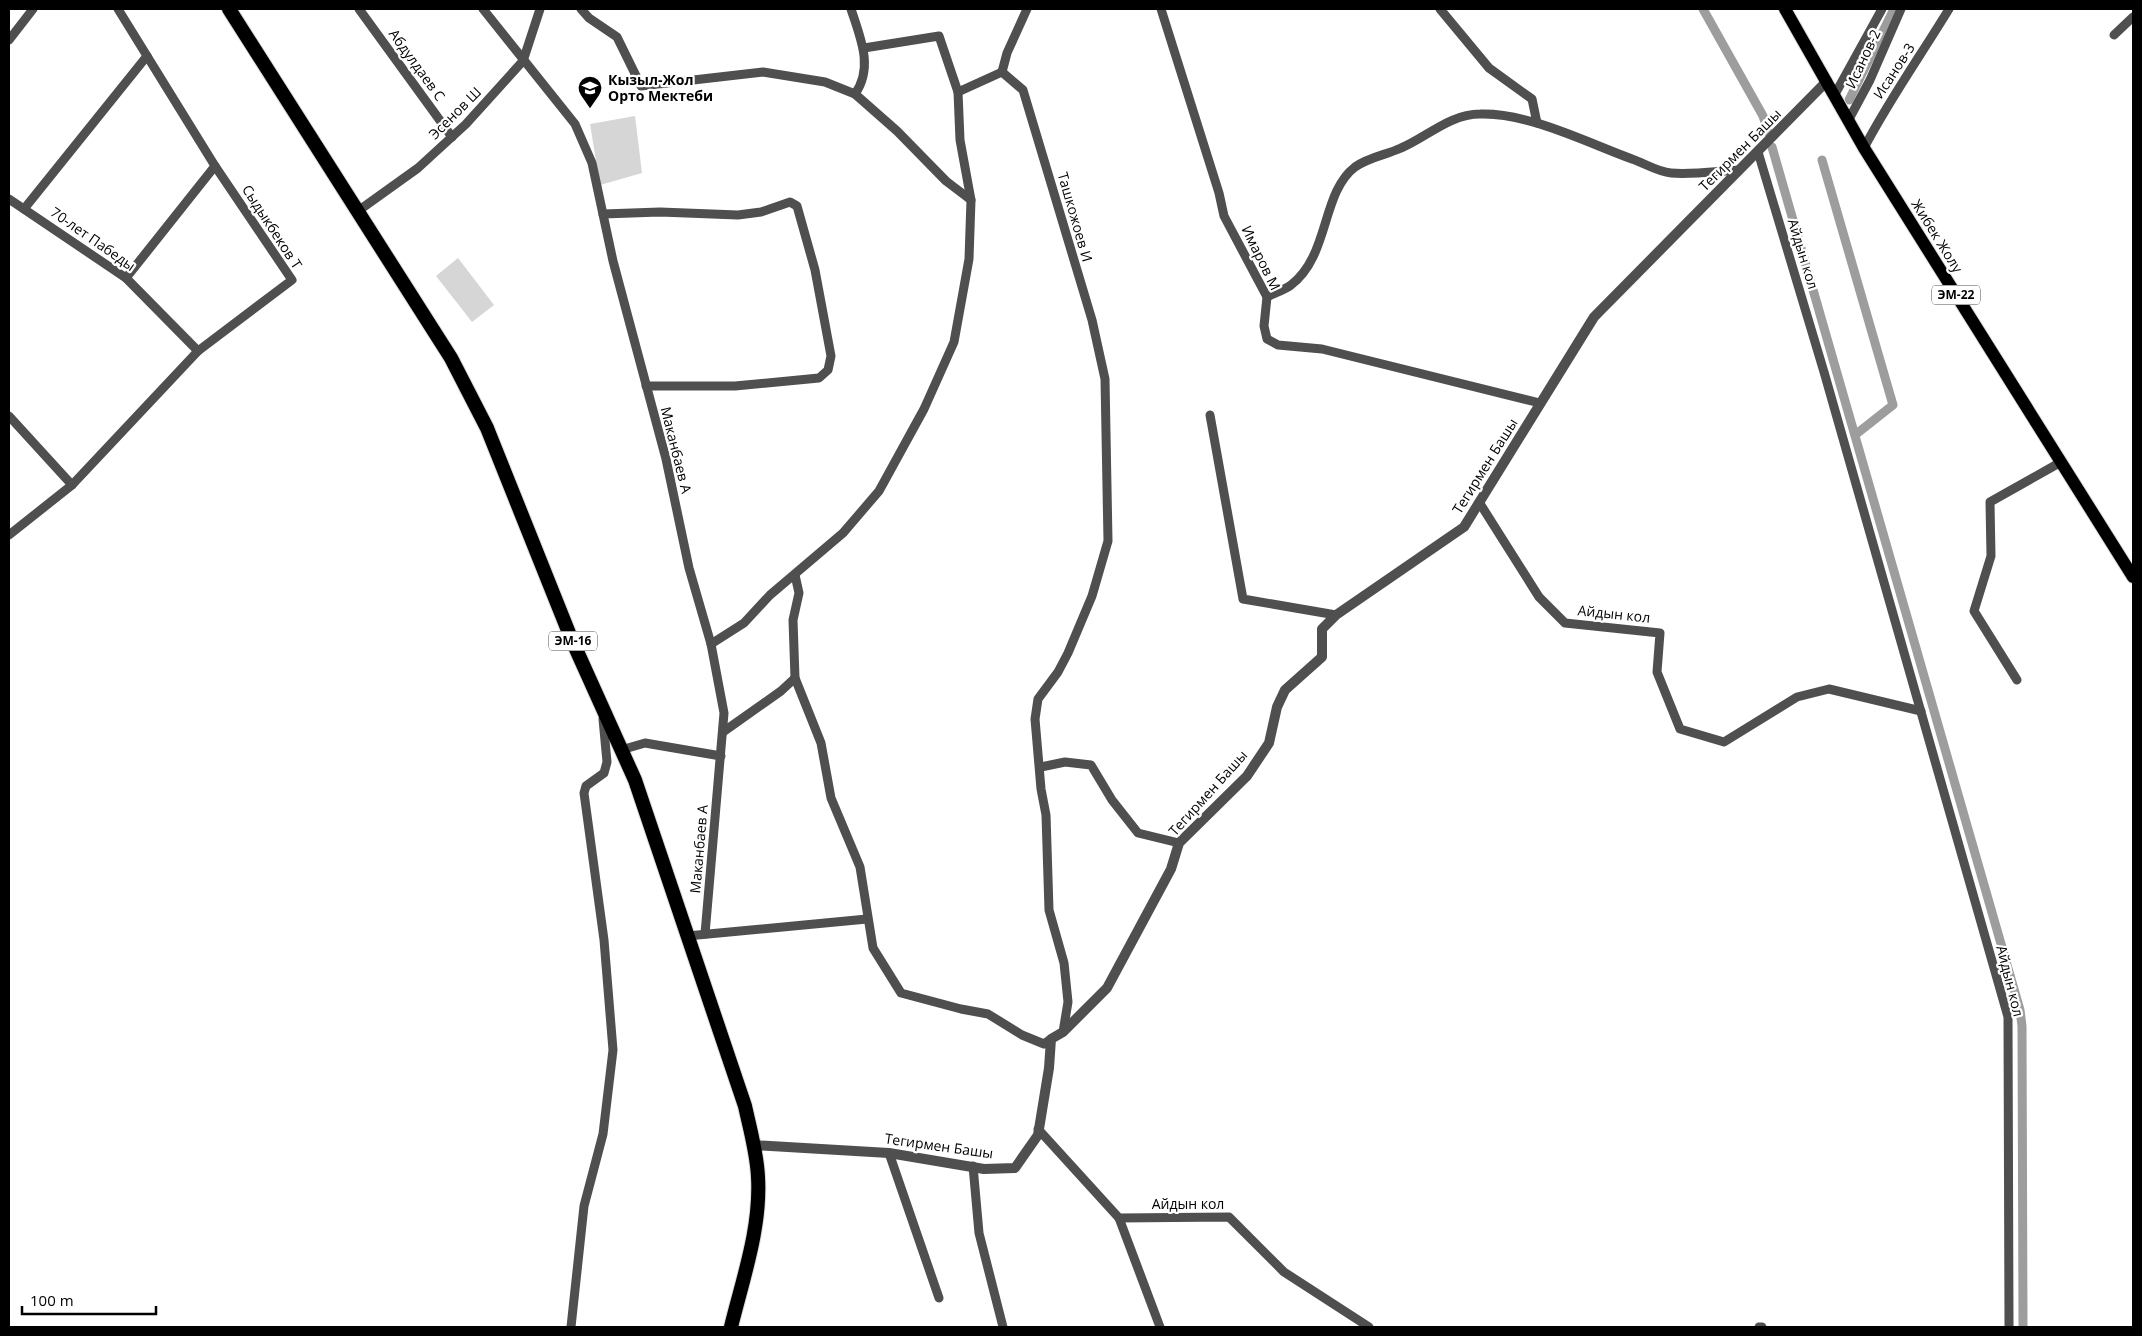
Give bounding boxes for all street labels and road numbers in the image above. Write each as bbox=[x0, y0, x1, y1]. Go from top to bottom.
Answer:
street label: Абдулдаев С bbox=[385, 25, 450, 105]
street label: Исанов-2 bbox=[1841, 26, 1884, 91]
street label: Исанов-3 bbox=[1868, 39, 1919, 102]
street label: Эсенов Ш bbox=[424, 82, 485, 143]
street label: Тегирмен Башы bbox=[1694, 104, 1785, 195]
street label: Ташкожоев И bbox=[1054, 170, 1097, 264]
street label: Сыдыкбеков Т bbox=[238, 181, 307, 273]
street label: Жибек Жолу bbox=[1907, 196, 1968, 277]
street label: 70-лет Пабеды bbox=[47, 202, 140, 275]
street label: Айдын кол bbox=[1784, 216, 1823, 291]
street label: Имаров М bbox=[1238, 222, 1285, 293]
road number: ЭМ-22 bbox=[1932, 286, 1980, 304]
street label: Маканбаев А bbox=[657, 405, 696, 495]
street label: Тегирмен Башы bbox=[1448, 414, 1522, 517]
street label: Айдын кол bbox=[1577, 600, 1651, 627]
road number: ЭМ-16 bbox=[549, 631, 597, 650]
street label: Тегирмен Башы bbox=[1164, 746, 1251, 840]
street label: Маканбаев А bbox=[685, 804, 712, 894]
street label: Айдын кол bbox=[1992, 943, 2028, 1018]
street label: Тегирмен Башы bbox=[884, 1128, 994, 1163]
street label: Айдын кол bbox=[1152, 1194, 1224, 1213]

